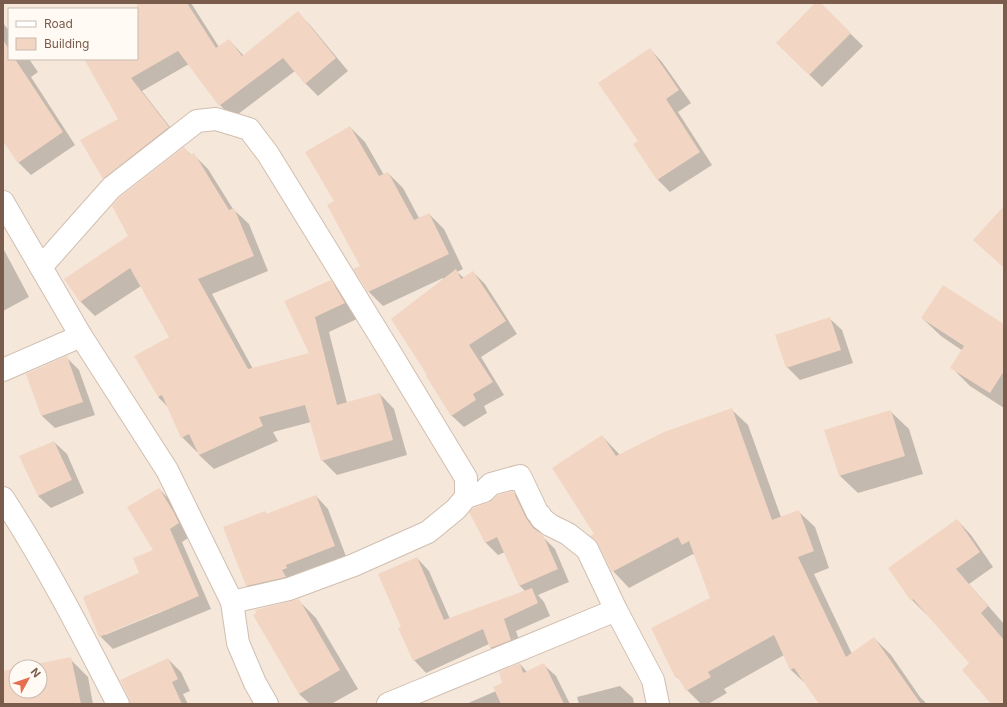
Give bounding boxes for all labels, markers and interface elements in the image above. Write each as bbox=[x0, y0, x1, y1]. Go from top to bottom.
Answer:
legend bbox=[8, 8, 138, 60]
text: Road bbox=[44, 16, 73, 31]
text: Building bbox=[44, 36, 89, 51]
north arrow bbox=[8, 659, 48, 699]
text: N bbox=[28, 665, 44, 680]

